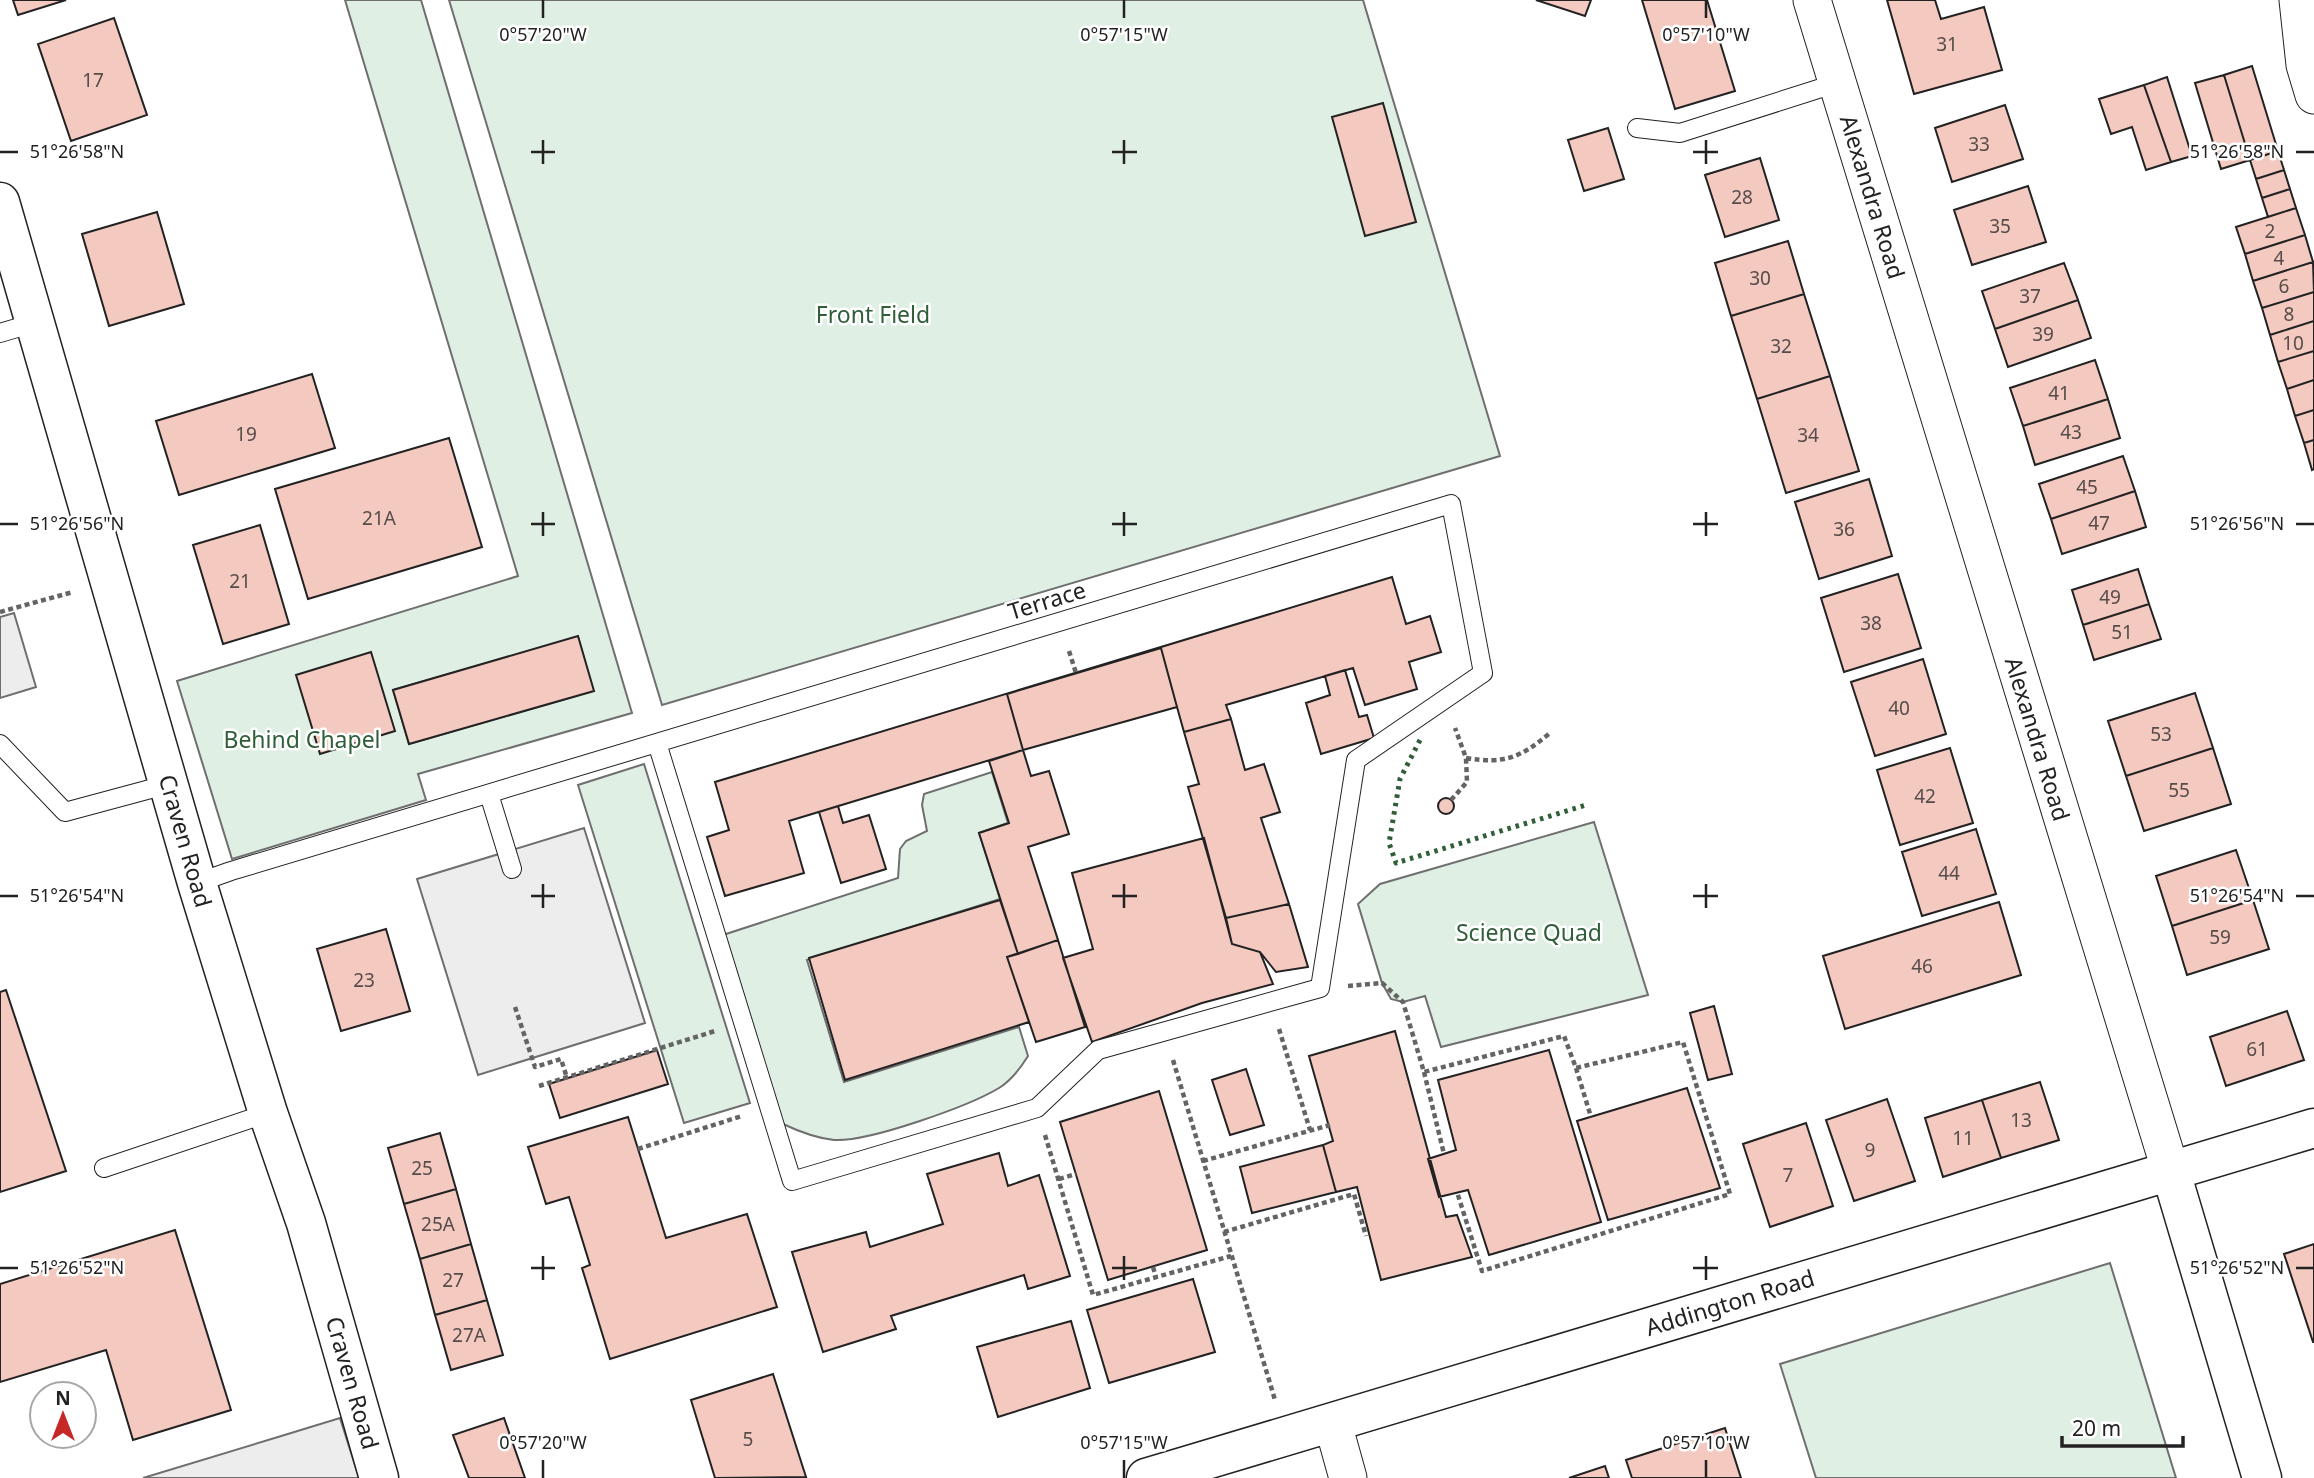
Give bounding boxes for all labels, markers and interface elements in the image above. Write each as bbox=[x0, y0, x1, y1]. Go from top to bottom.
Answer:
text: 0°57'20"W bbox=[499, 22, 587, 46]
text: 0°57'15"W bbox=[1080, 22, 1168, 46]
text: 0°57'10"W bbox=[1662, 22, 1750, 46]
house number: 31 bbox=[1936, 31, 1958, 57]
house number: 17 bbox=[82, 67, 104, 93]
street label: Alexandra Road bbox=[1833, 111, 1913, 283]
house number: 33 bbox=[1968, 131, 1990, 157]
text: 51°26'58"N bbox=[30, 139, 124, 163]
text: 51°26'58"N bbox=[2190, 139, 2284, 163]
house number: 28 bbox=[1731, 184, 1753, 210]
house number: 35 bbox=[1989, 213, 2011, 239]
house number: 2 bbox=[2265, 218, 2275, 244]
house number: 4 bbox=[2274, 245, 2285, 271]
house number: 30 bbox=[1749, 265, 1771, 291]
house number: 6 bbox=[2279, 273, 2289, 299]
house number: 37 bbox=[2019, 283, 2041, 309]
park label: Front Field bbox=[816, 298, 930, 330]
house number: 8 bbox=[2284, 301, 2294, 327]
house number: 39 bbox=[2032, 321, 2054, 347]
house number: 10 bbox=[2282, 330, 2304, 356]
house number: 32 bbox=[1770, 333, 1792, 359]
house number: 41 bbox=[2048, 380, 2070, 406]
house number: 43 bbox=[2060, 419, 2082, 445]
house number: 19 bbox=[235, 421, 257, 447]
house number: 34 bbox=[1797, 422, 1819, 448]
house number: 45 bbox=[2076, 474, 2098, 500]
house number: 21A bbox=[362, 505, 397, 531]
house number: 47 bbox=[2088, 510, 2110, 536]
text: 51°26'56"N bbox=[30, 511, 124, 535]
text: 51°26'56"N bbox=[2190, 511, 2284, 535]
house number: 36 bbox=[1833, 516, 1855, 542]
house number: 21 bbox=[229, 568, 251, 594]
street label: Terrace bbox=[1004, 573, 1089, 627]
house number: 49 bbox=[2099, 584, 2121, 610]
house number: 38 bbox=[1860, 610, 1882, 636]
house number: 51 bbox=[2111, 619, 2133, 645]
street label: Alexandra Road bbox=[1998, 653, 2078, 825]
house number: 40 bbox=[1888, 695, 1910, 721]
house number: 53 bbox=[2150, 721, 2172, 747]
park label: Behind Chapel bbox=[223, 723, 381, 755]
street label: Craven Road bbox=[152, 771, 220, 911]
house number: 55 bbox=[2168, 777, 2190, 803]
house number: 42 bbox=[1914, 783, 1936, 809]
house number: 44 bbox=[1938, 860, 1960, 886]
text: 51°26'54"N bbox=[30, 883, 124, 907]
text: 51°26'54"N bbox=[2190, 883, 2284, 907]
park label: Science Quad bbox=[1456, 916, 1602, 948]
house number: 59 bbox=[2209, 924, 2231, 950]
house number: 46 bbox=[1911, 953, 1933, 979]
house number: 23 bbox=[353, 967, 375, 993]
house number: 61 bbox=[2246, 1036, 2268, 1062]
house number: 13 bbox=[2010, 1107, 2032, 1133]
house number: 11 bbox=[1952, 1125, 1974, 1151]
house number: 9 bbox=[1865, 1137, 1875, 1163]
house number: 25 bbox=[411, 1155, 433, 1181]
house number: 7 bbox=[1783, 1162, 1793, 1188]
house number: 25A bbox=[421, 1211, 456, 1237]
text: 51°26'52"N bbox=[30, 1255, 124, 1279]
text: 51°26'52"N bbox=[2190, 1255, 2284, 1279]
street label: Addington Road bbox=[1641, 1261, 1818, 1343]
house number: 27 bbox=[442, 1267, 464, 1293]
street label: Craven Road bbox=[319, 1313, 387, 1453]
house number: 27A bbox=[452, 1322, 487, 1348]
north arrow bbox=[28, 1380, 98, 1450]
text: N bbox=[55, 1385, 71, 1411]
scale bar bbox=[2062, 1404, 2183, 1448]
text: 20 m bbox=[2072, 1414, 2121, 1442]
house number: 5 bbox=[743, 1426, 753, 1452]
text: 0°57'20"W bbox=[499, 1430, 587, 1454]
text: 0°57'15"W bbox=[1080, 1430, 1168, 1454]
text: 0°57'10"W bbox=[1662, 1430, 1750, 1454]

